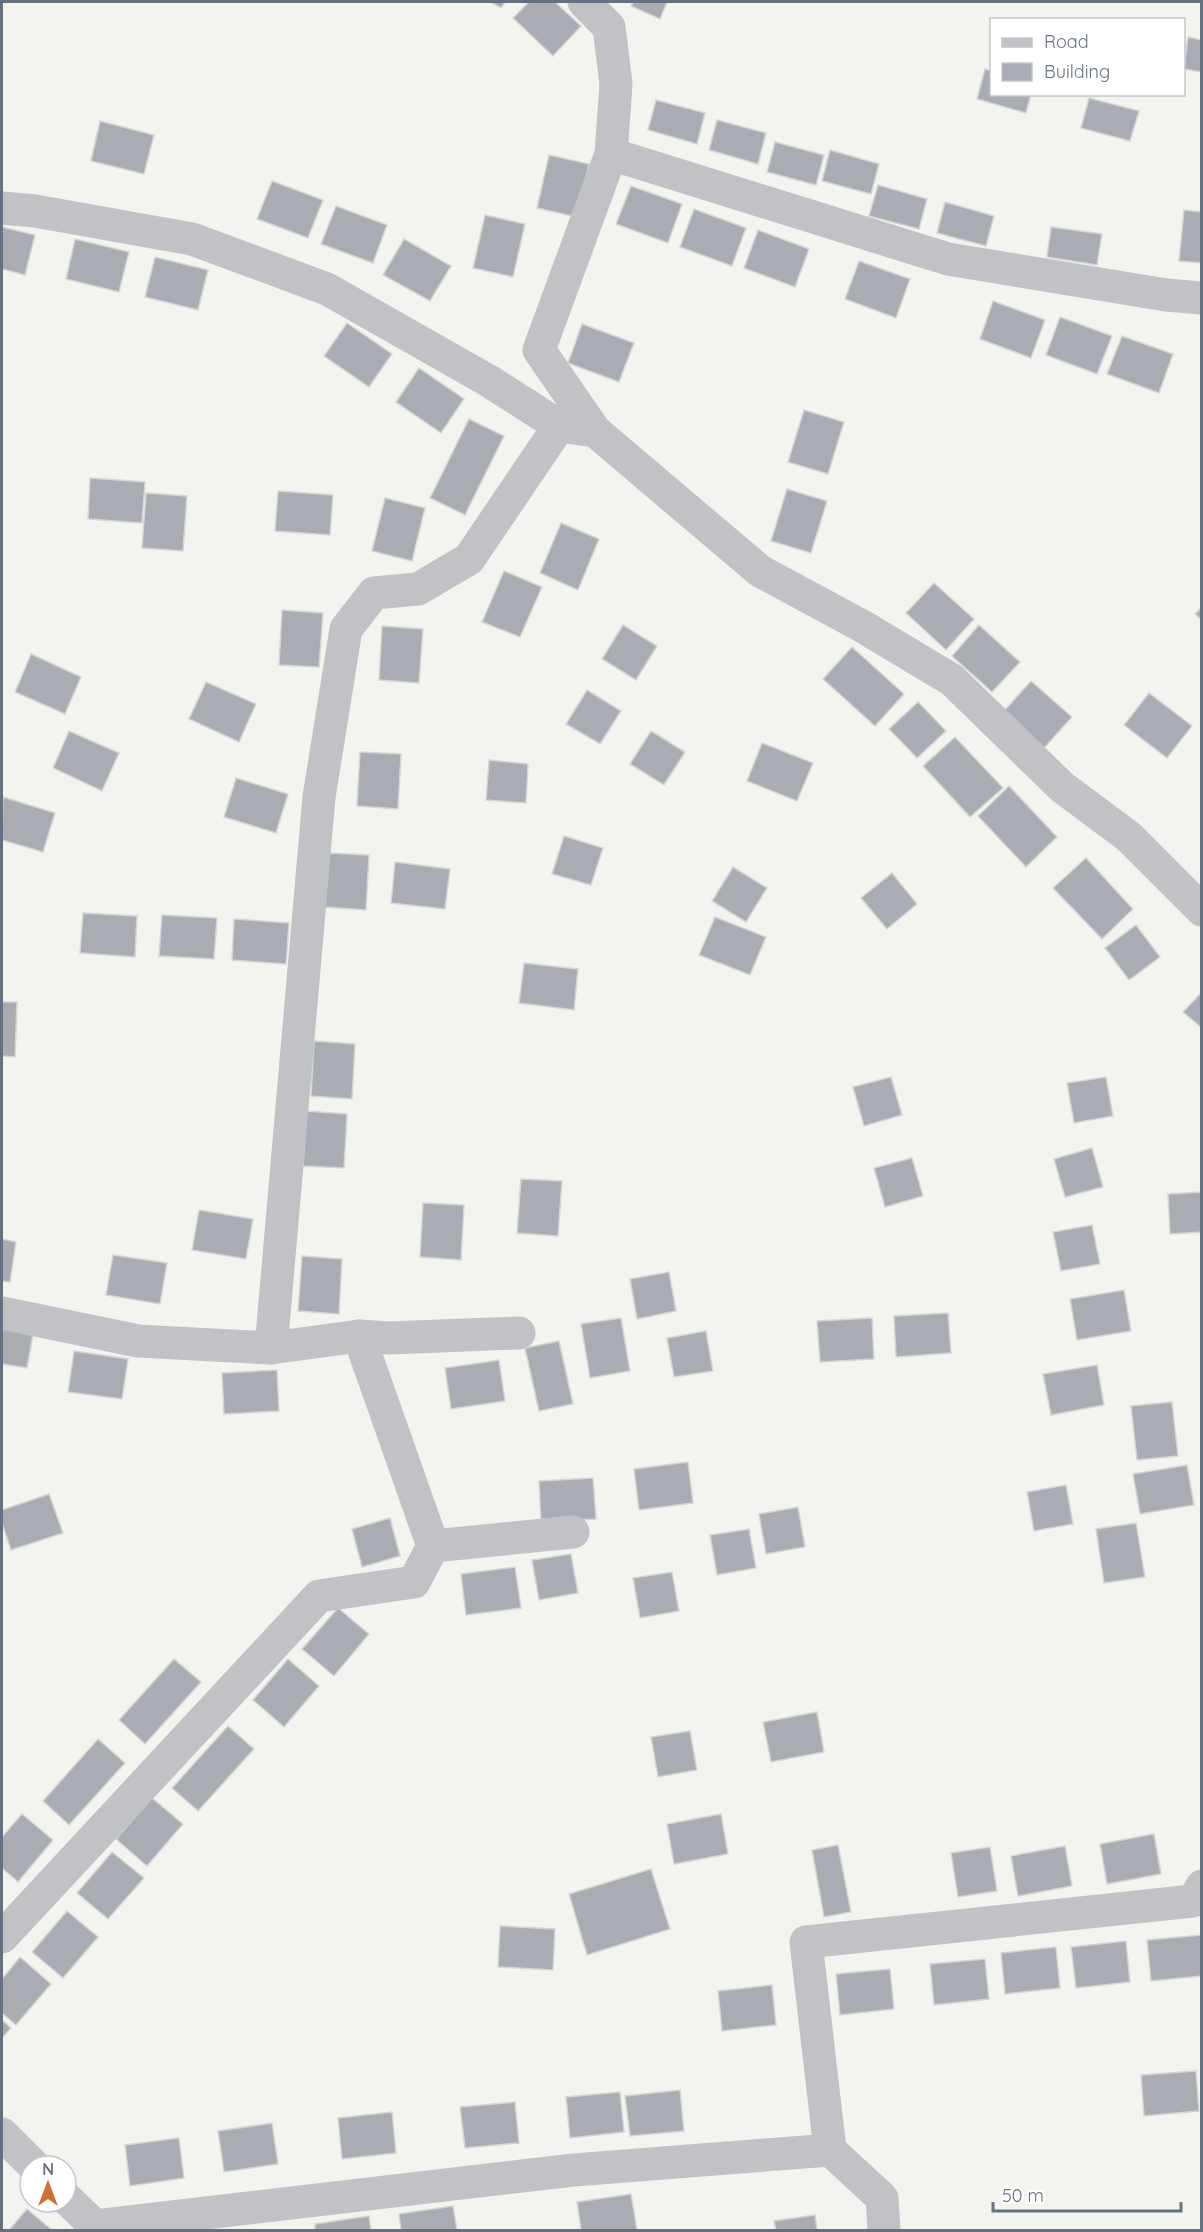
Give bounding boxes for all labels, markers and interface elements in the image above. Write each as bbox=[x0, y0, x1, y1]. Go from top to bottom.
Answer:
legend bbox=[990, 18, 1185, 96]
text: Road bbox=[1044, 30, 1089, 53]
text: Building bbox=[1044, 60, 1110, 83]
north arrow bbox=[18, 2154, 78, 2214]
text: N bbox=[42, 2159, 54, 2179]
scale bar bbox=[993, 2175, 1180, 2213]
text: 50 m bbox=[1002, 2184, 1044, 2207]

